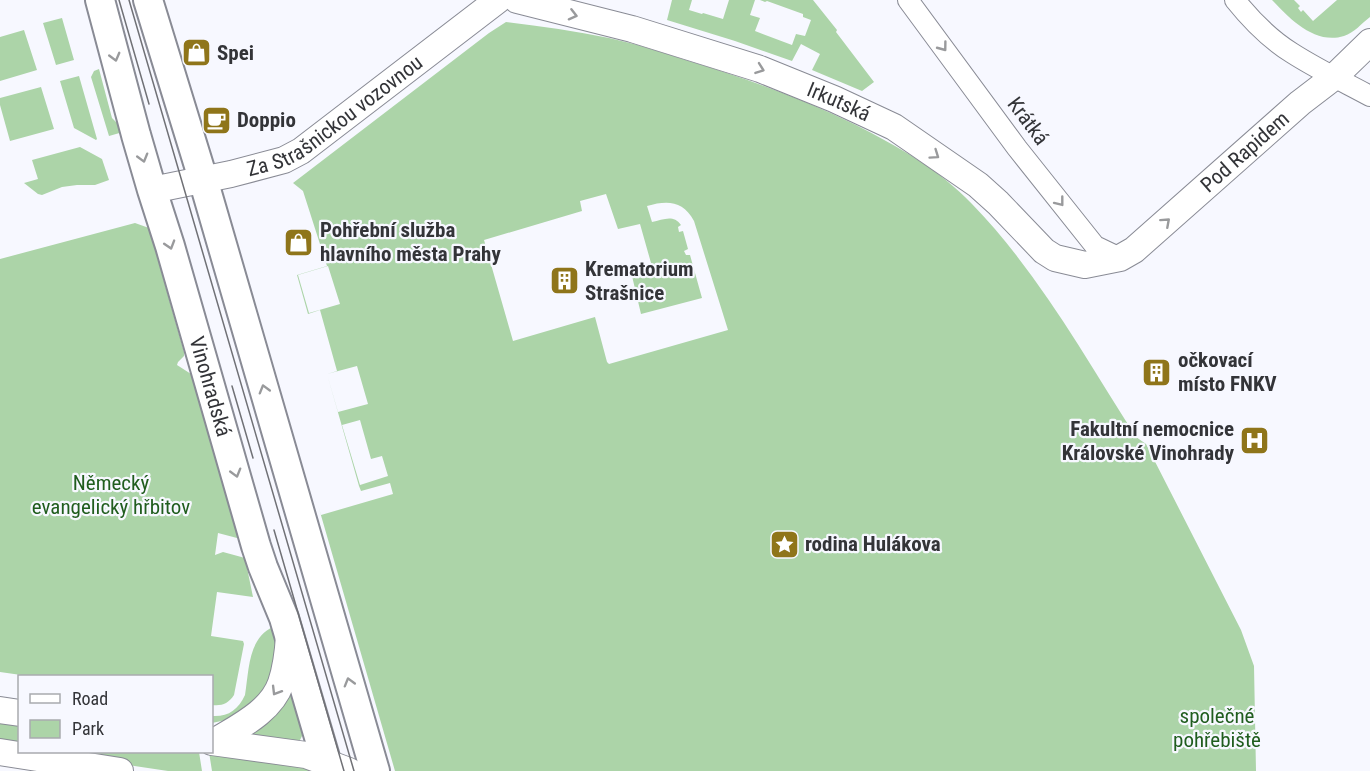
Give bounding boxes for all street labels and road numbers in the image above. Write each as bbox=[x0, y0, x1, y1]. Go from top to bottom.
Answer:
street label: Za Strašnickou vozovnou bbox=[244, 50, 427, 181]
street label: Irkutská bbox=[804, 77, 874, 126]
street label: Krátká bbox=[1002, 93, 1054, 149]
street label: Pod Rapidem bbox=[1196, 106, 1294, 197]
street label: Vinohradská bbox=[185, 334, 236, 439]

